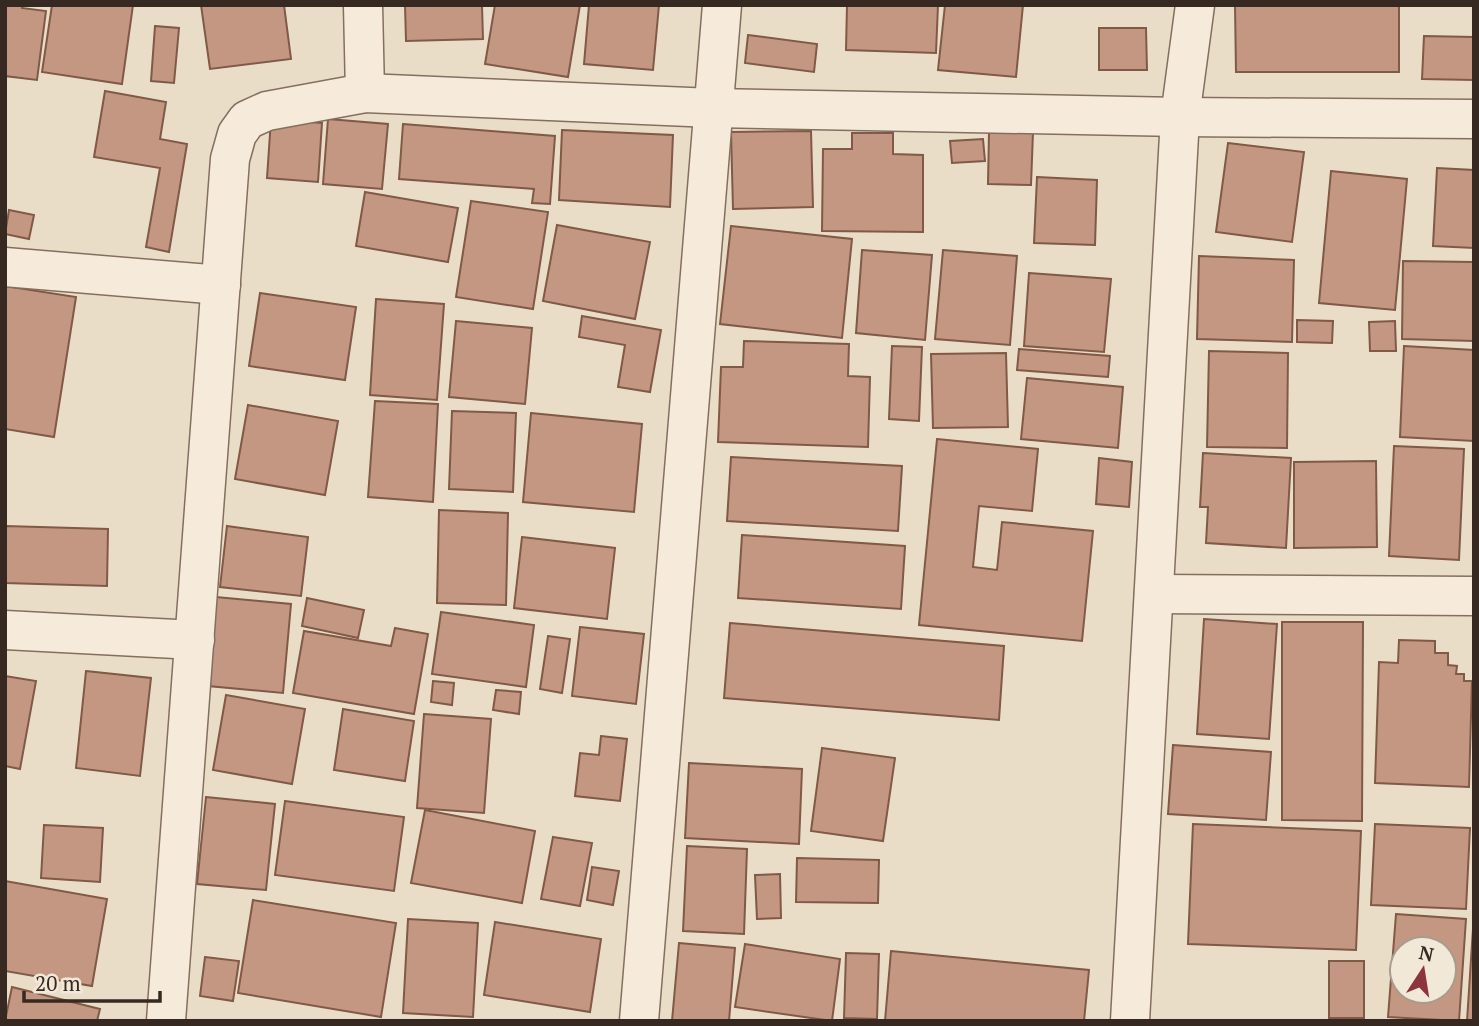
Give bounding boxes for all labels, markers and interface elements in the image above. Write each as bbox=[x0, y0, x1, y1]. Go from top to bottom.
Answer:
north arrow bbox=[1388, 935, 1458, 1005]
text: N bbox=[1417, 939, 1437, 967]
scale bar bbox=[24, 960, 161, 1004]
text: 20 m bbox=[35, 969, 81, 997]

